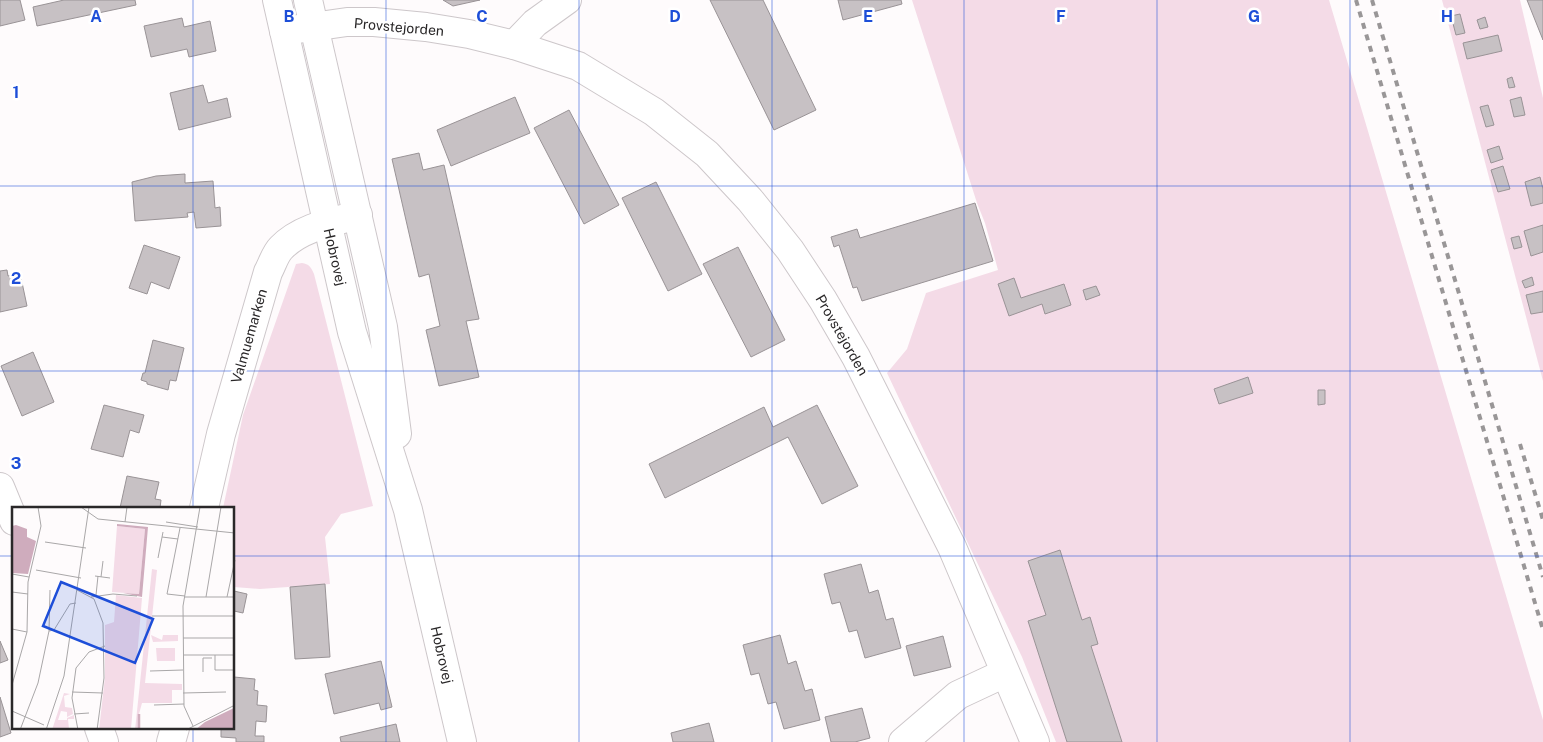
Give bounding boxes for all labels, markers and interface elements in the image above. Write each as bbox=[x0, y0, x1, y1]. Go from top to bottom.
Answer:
text: A bbox=[90, 7, 102, 26]
text: B bbox=[284, 7, 295, 26]
text: C bbox=[476, 7, 488, 26]
text: D bbox=[669, 7, 681, 26]
text: E bbox=[863, 7, 873, 26]
text: F bbox=[1056, 7, 1066, 26]
text: G bbox=[1248, 7, 1260, 26]
text: H bbox=[1441, 7, 1453, 26]
street label: Provstejorden bbox=[353, 15, 445, 39]
text: 1 bbox=[13, 83, 19, 102]
street label: Hobrovej bbox=[321, 227, 349, 287]
text: 2 bbox=[11, 269, 21, 288]
street label: Valmuemarken bbox=[228, 287, 270, 385]
street label: Provstejorden bbox=[812, 292, 872, 378]
text: 3 bbox=[11, 454, 21, 473]
inset map bbox=[12, 507, 235, 730]
street label: Hobrovej bbox=[428, 625, 456, 685]

